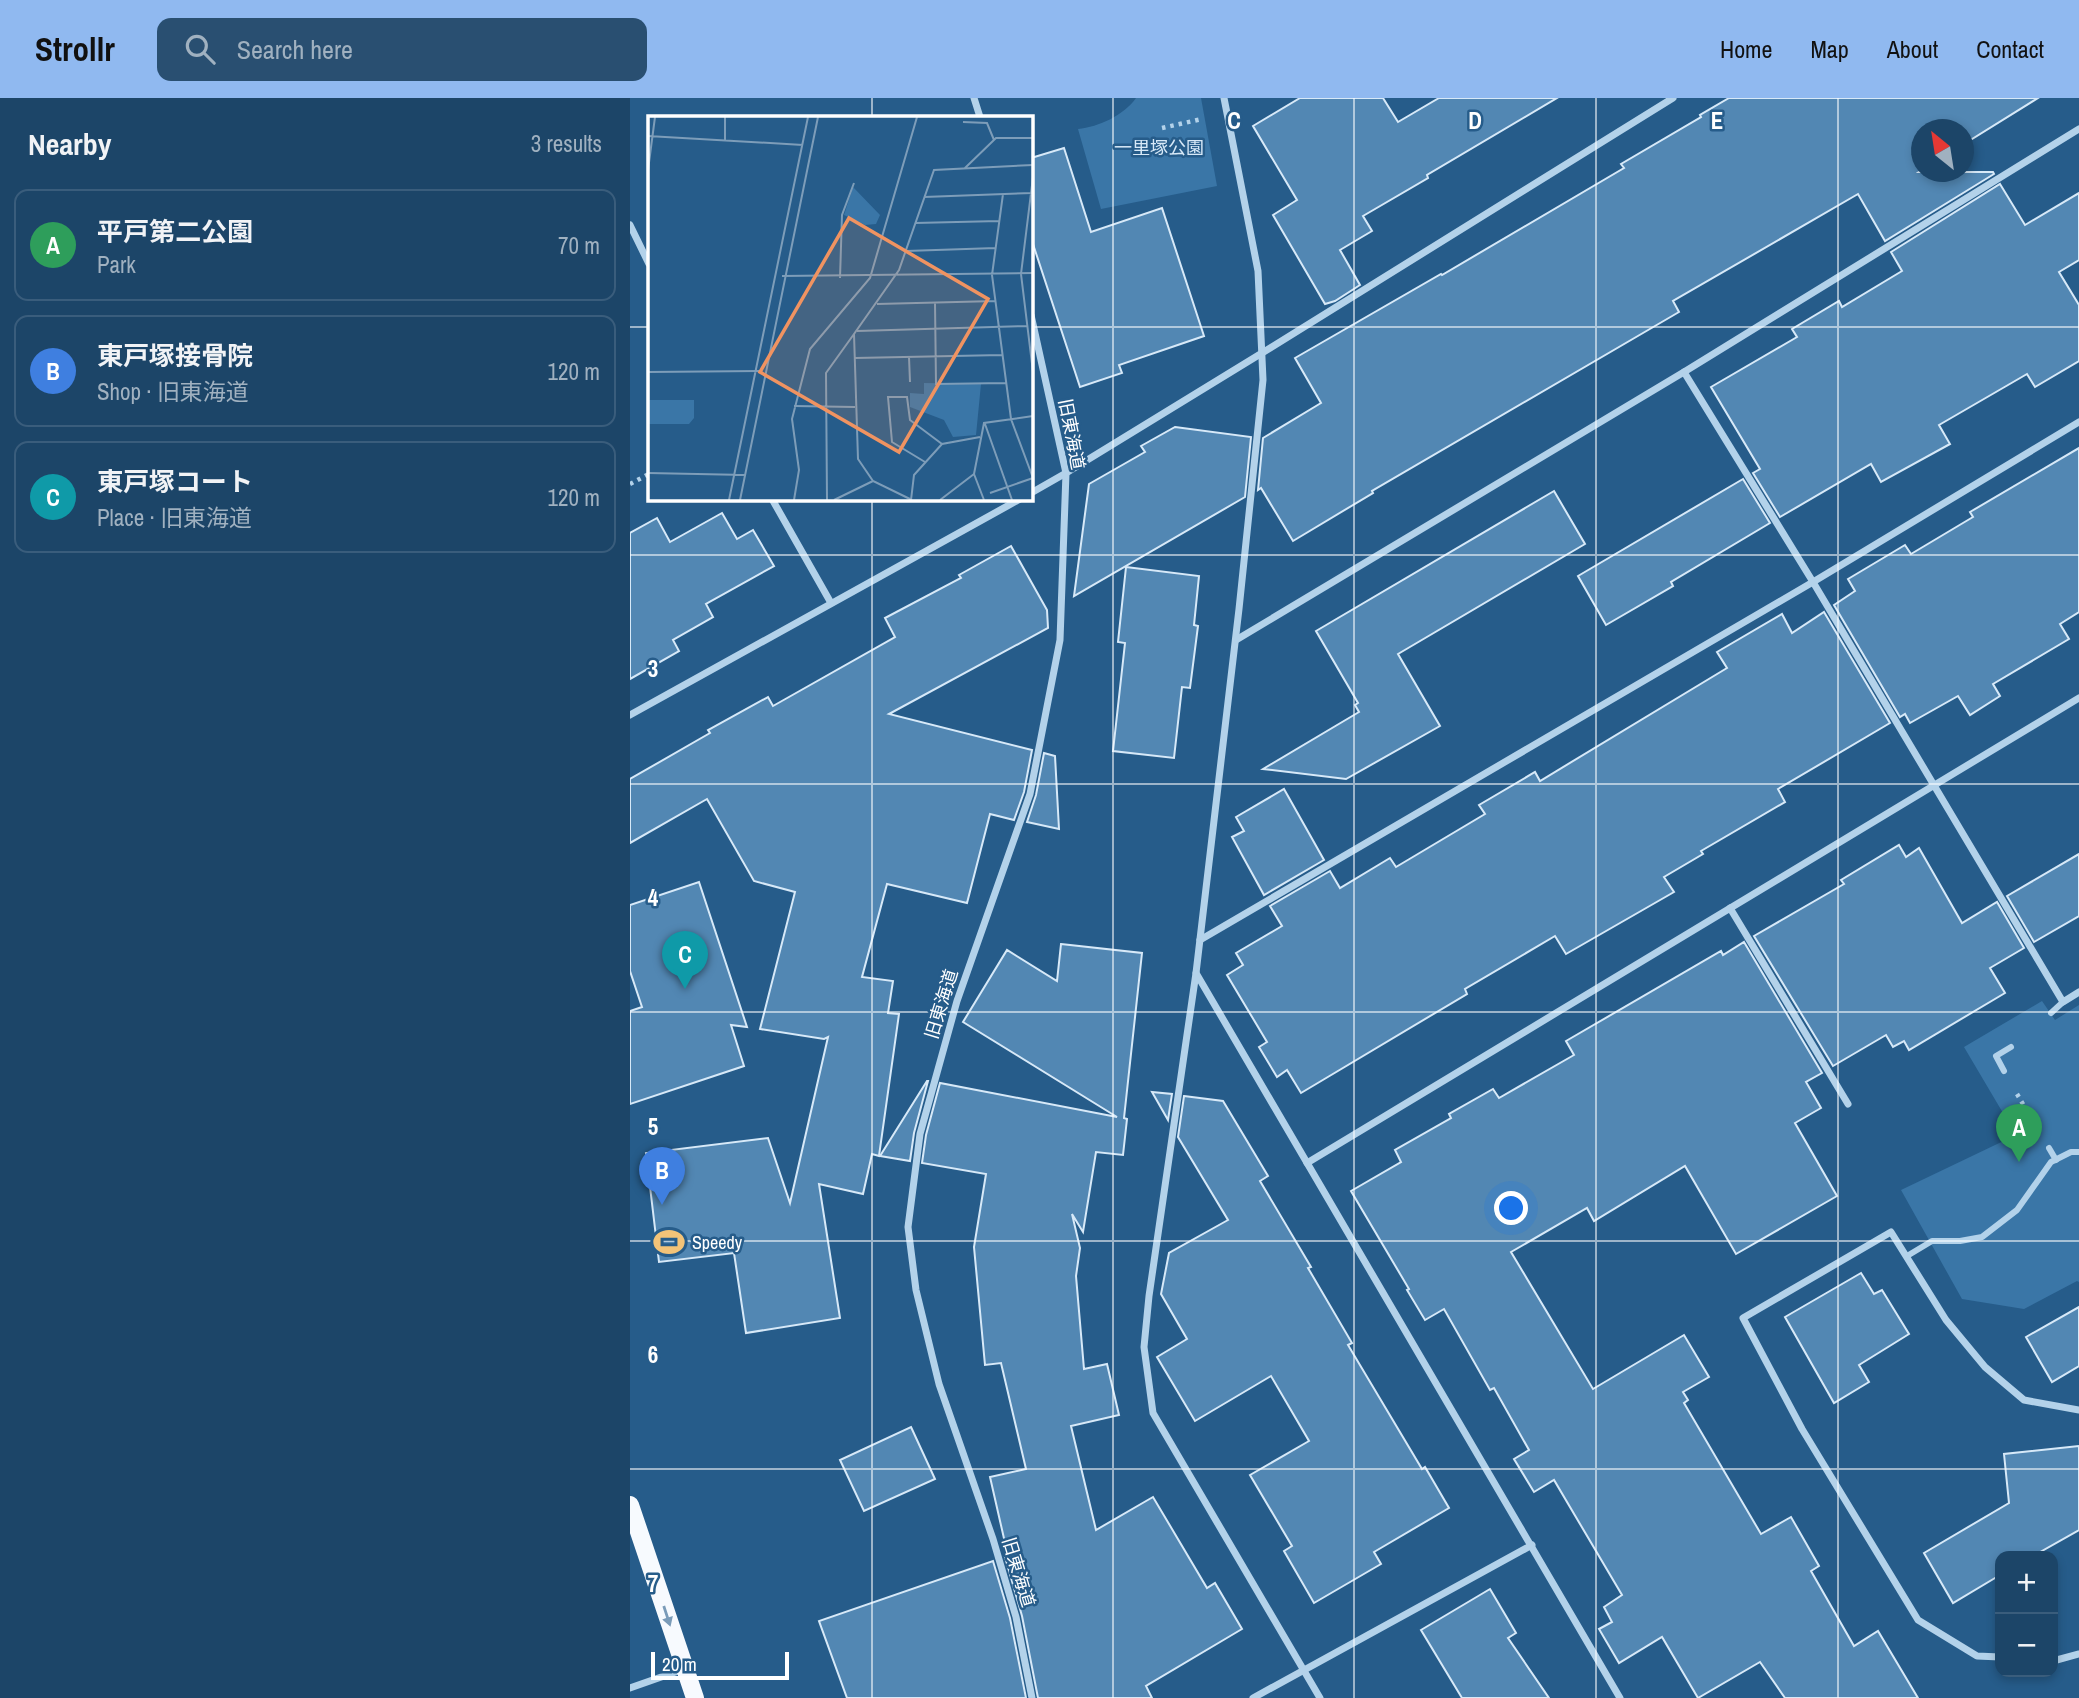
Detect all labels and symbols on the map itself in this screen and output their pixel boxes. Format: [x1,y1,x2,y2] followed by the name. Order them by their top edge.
[1227,105,1241,136] text: C
[1468,105,1482,136] text: D
[1711,105,1723,136] text: E
[648,116,1032,500] inset map
[1911,119,1974,182] north arrow
[1114,135,1204,160] park label: 一里塚公園
[1053,396,1091,472] street label: 旧東海道
[648,653,658,684] text: 3
[648,882,659,913] text: 4
[662,931,708,989] pin: C
[919,966,963,1042] street label: 旧東海道
[1996,1104,2042,1162] pin: A
[648,1111,658,1142] text: 5
[639,1147,685,1205] pin: B
[1494,1191,1528,1225] your location
[652,1225,686,1259] sports icon: Speedy
[692,1230,743,1255] place label: Speedy
[648,1339,658,1370] text: 6
[997,1534,1041,1610] street label: 旧東海道
[648,1568,658,1599] text: 7
[662,1605,673,1626] one-way arrow
[651,1649,789,1681] scale bar

